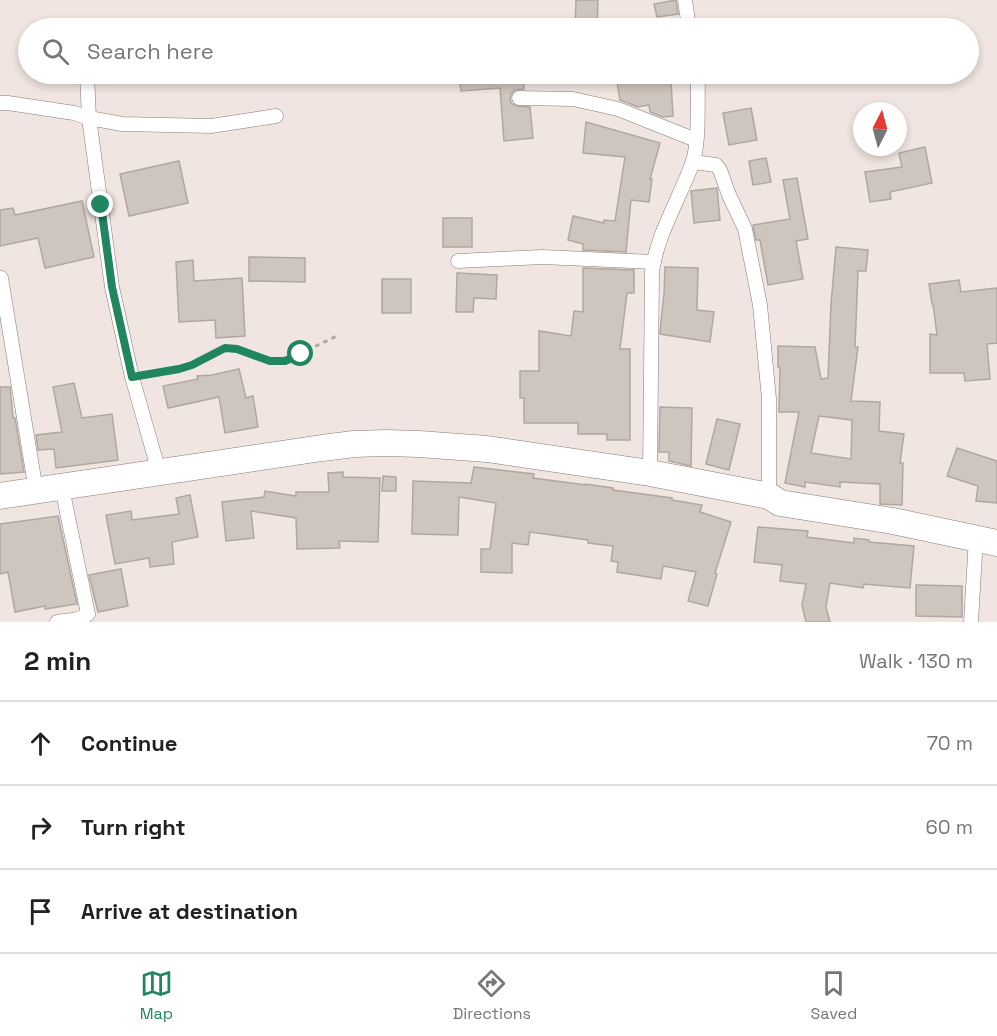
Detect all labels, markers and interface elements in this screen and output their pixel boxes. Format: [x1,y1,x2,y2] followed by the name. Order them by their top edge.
[18,18,979,84] search box
[39,35,72,68] icon: search
[87,37,214,65] text: Search here
[853,102,907,156] north arrow
[87,191,113,217] route end
[287,340,313,366] route start
[24,644,91,678] text: 2 min
[859,648,973,674] text: Walk · 130 m
[24,727,57,760] icon: ahead
[81,729,177,757] text: Continue
[927,730,973,756] text: 70 m
[24,811,57,844] icon: right
[81,813,186,841] text: Turn right
[926,814,973,840] text: 60 m
[24,895,57,928] icon: arrive
[81,897,298,925] text: Arrive at destination
[140,967,173,1024] tab: Map
[453,967,531,1024] tab: Directions
[811,967,857,1024] tab: Saved

